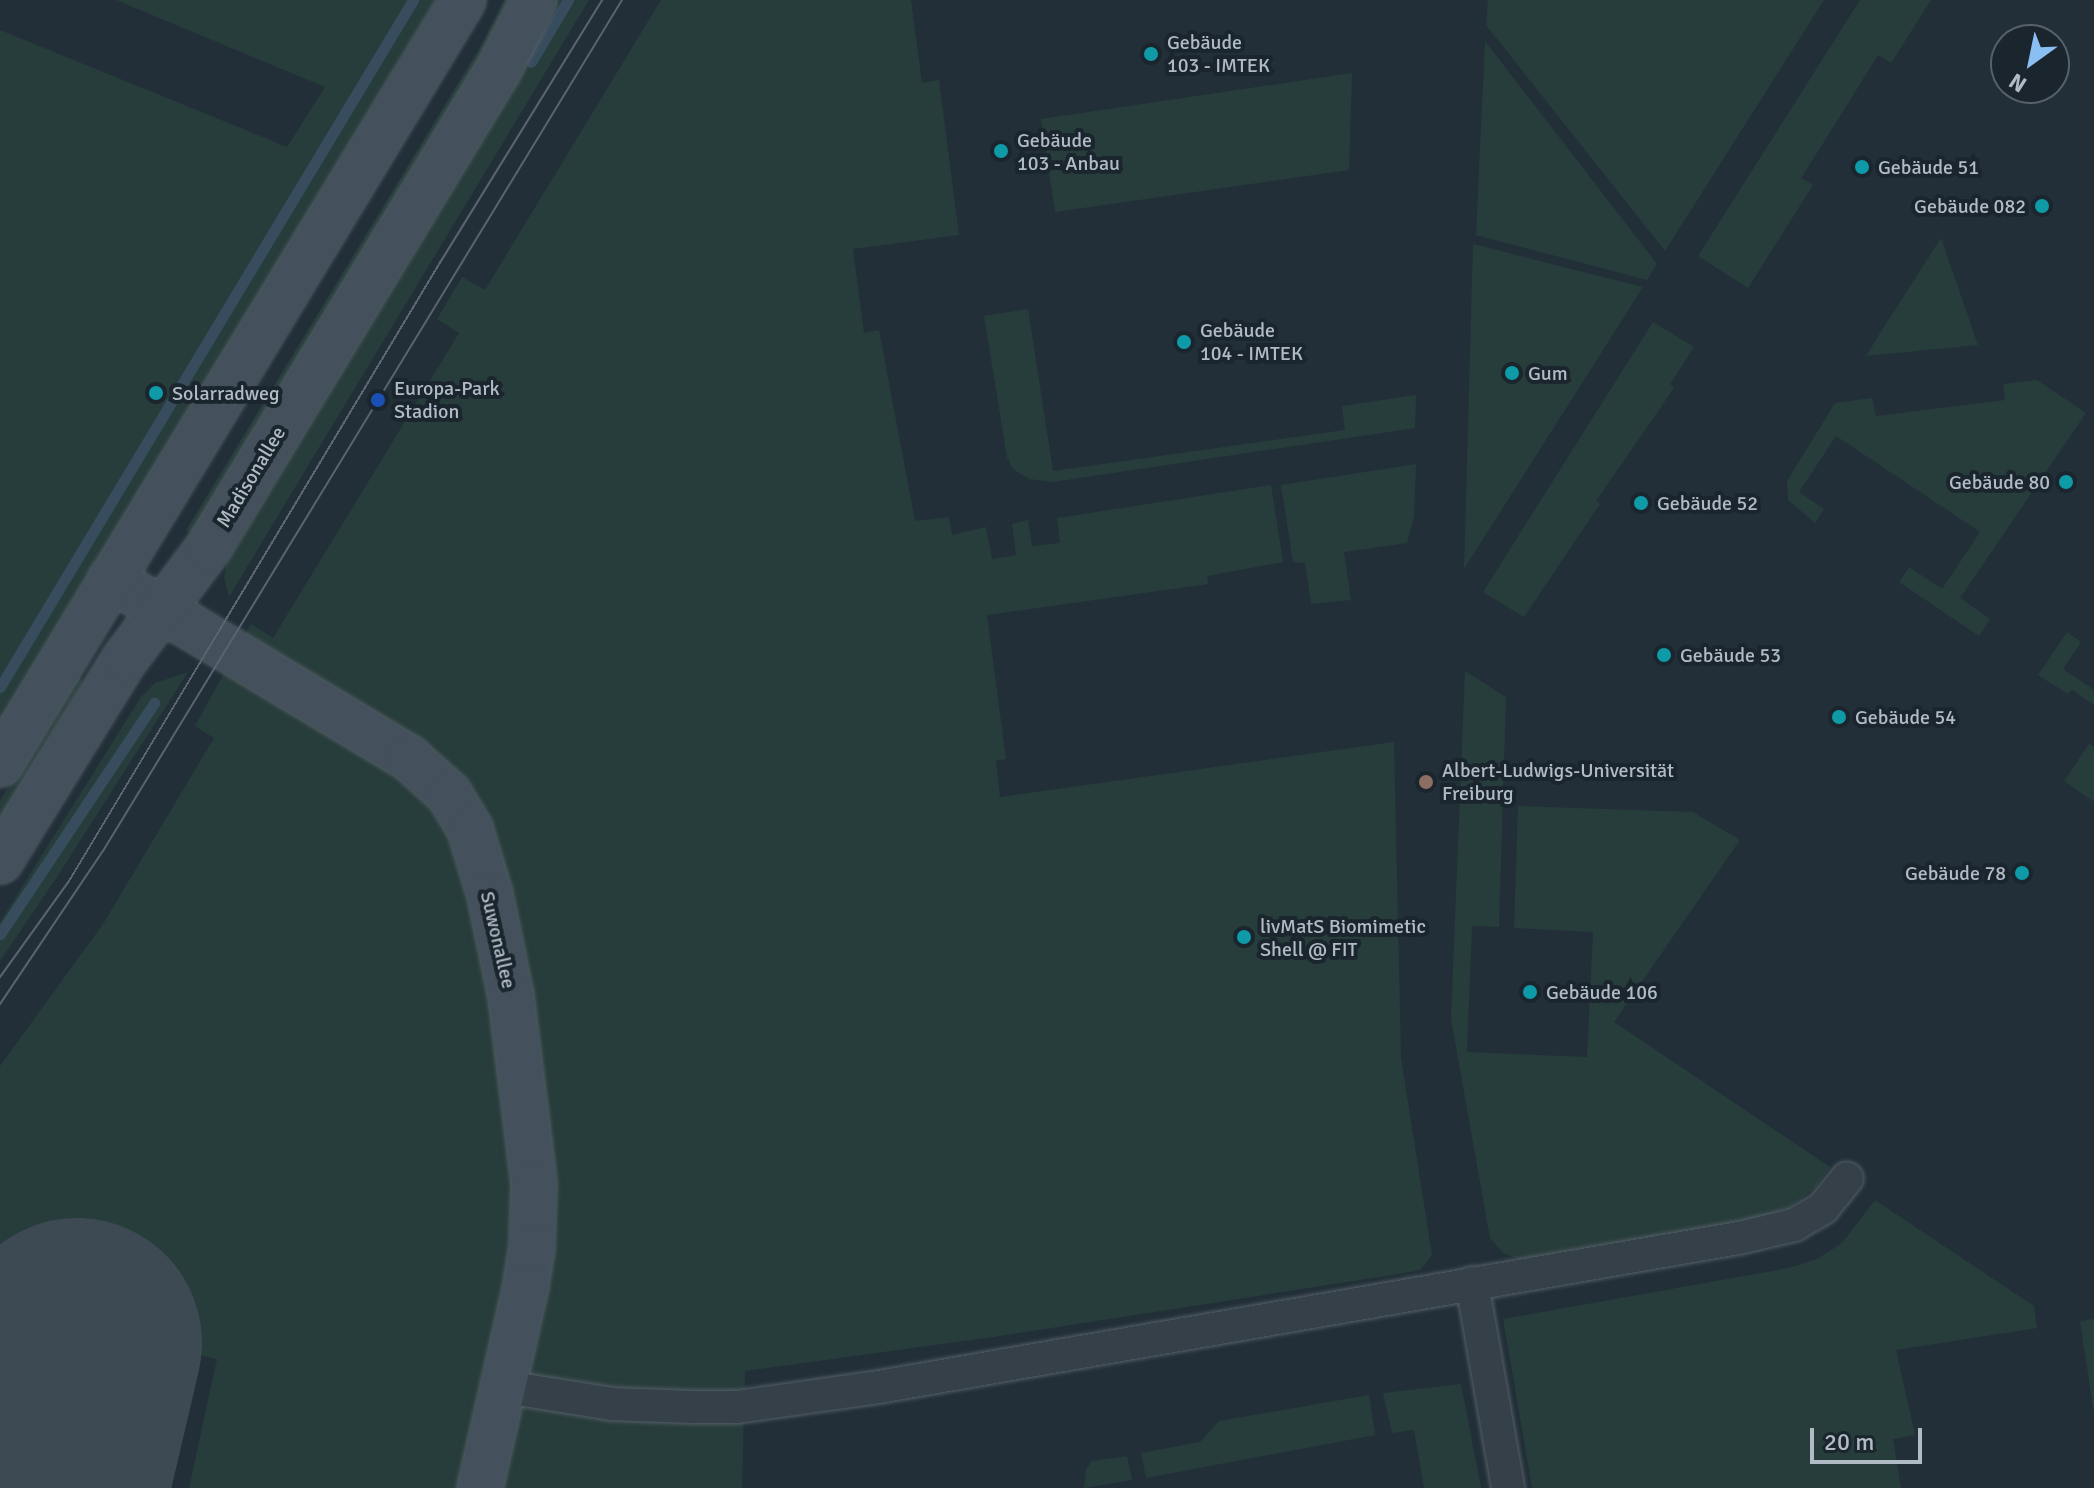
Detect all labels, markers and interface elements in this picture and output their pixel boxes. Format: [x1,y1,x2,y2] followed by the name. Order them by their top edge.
[1990,24,2070,104] north arrow
[1167,30,1270,77] place label: Gebäude 103 - IMTEK
[1142,45,1160,63] marker: Gebäude 103 - IMTEK
[2004,67,2032,98] text: N
[1017,128,1120,175] place label: Gebäude 103 - Anbau
[992,142,1010,160] marker: Gebäude 103 - Anbau
[1878,155,1979,179] place label: Gebäude 51
[1853,158,1871,176] marker: Gebäude 51
[1914,194,2026,218] place label: Gebäude 082
[2033,197,2051,215] marker: Gebäude 082
[1200,318,1303,365] place label: Gebäude 104 - IMTEK
[1175,333,1193,351] marker: Gebäude 104 - IMTEK
[1528,361,1568,385] place label: Gum
[1503,364,1521,382] marker: Gum
[394,376,500,423] place label: Europa-Park Stadion
[172,381,280,405] place label: Solarradweg
[147,384,165,402] marker: Solarradweg
[369,391,387,409] marker: Europa-Park Stadion
[211,422,291,532] street label: Madisonallee
[1949,470,2050,494] place label: Gebäude 80
[2057,473,2075,491] marker: Gebäude 80
[1657,491,1758,515] place label: Gebäude 52
[1632,494,1650,512] marker: Gebäude 52
[1680,643,1781,667] place label: Gebäude 53
[1655,646,1673,664] marker: Gebäude 53
[1855,705,1956,729] place label: Gebäude 54
[1830,708,1848,726] marker: Gebäude 54
[1442,758,1674,805] place label: Albert-Ludwigs-Universität Freiburg
[1417,773,1435,791] marker: Albert-Ludwigs-Universität Freiburg
[1905,861,2006,885] place label: Gebäude 78
[2013,864,2031,882] marker: Gebäude 78
[475,889,521,991] street label: Suwonallee
[1260,914,1426,961] place label: livMatS Biomimetic Shell @ FIT
[1235,928,1253,946] marker: livMatS Biomimetic Shell @ FIT
[1546,980,1658,1004] place label: Gebäude 106
[1521,983,1539,1001] marker: Gebäude 106
[1814,1412,1926,1462] scale bar
[1824,1427,1874,1457] text: 20 m

